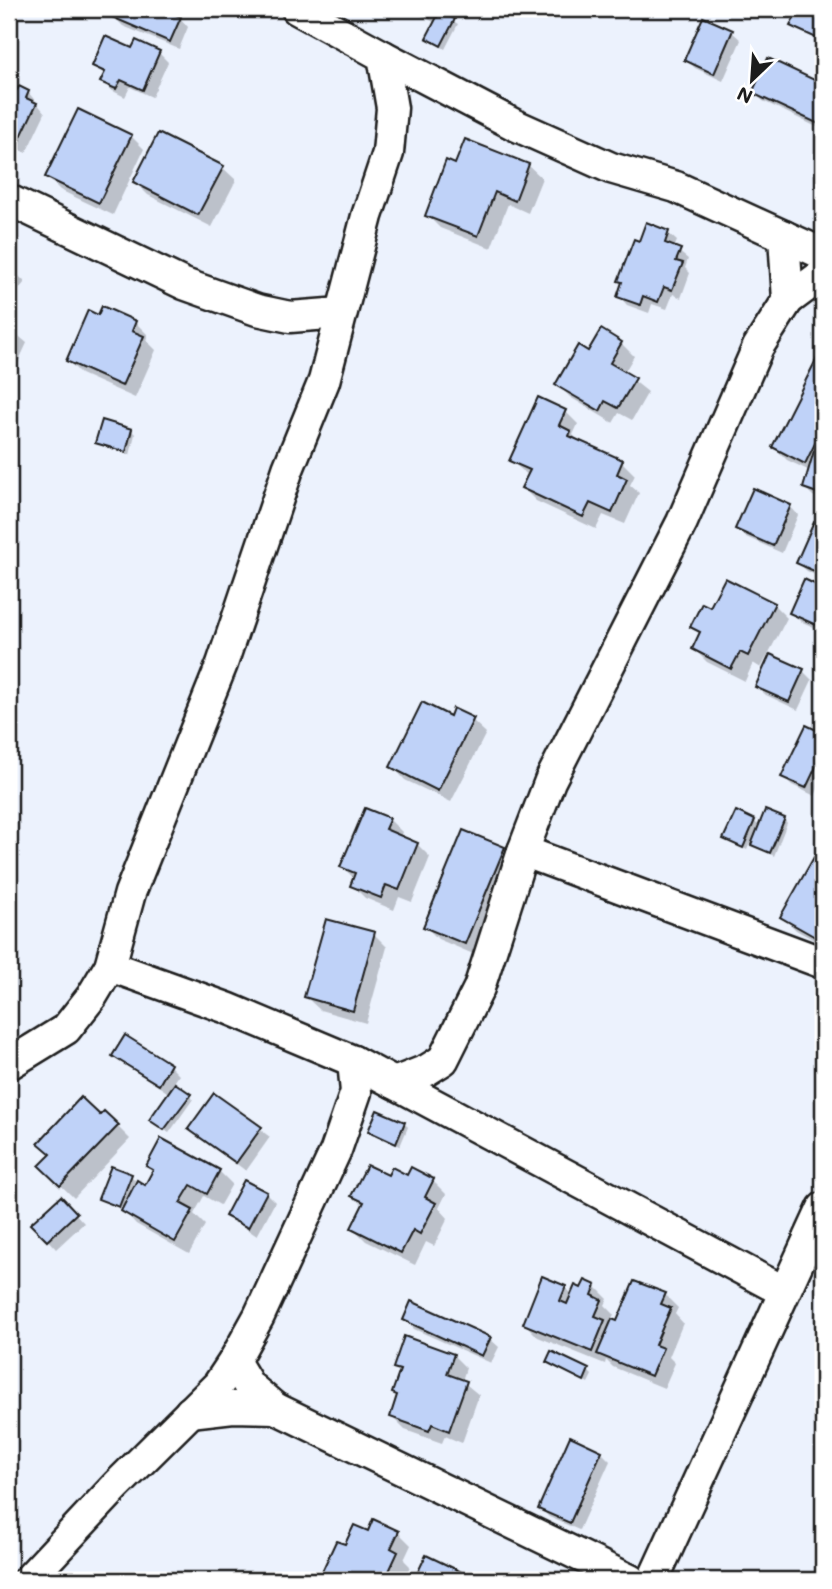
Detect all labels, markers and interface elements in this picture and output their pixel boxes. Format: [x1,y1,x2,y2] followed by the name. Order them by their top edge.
[716,46,786,116] north arrow
[733,81,756,110] text: N

